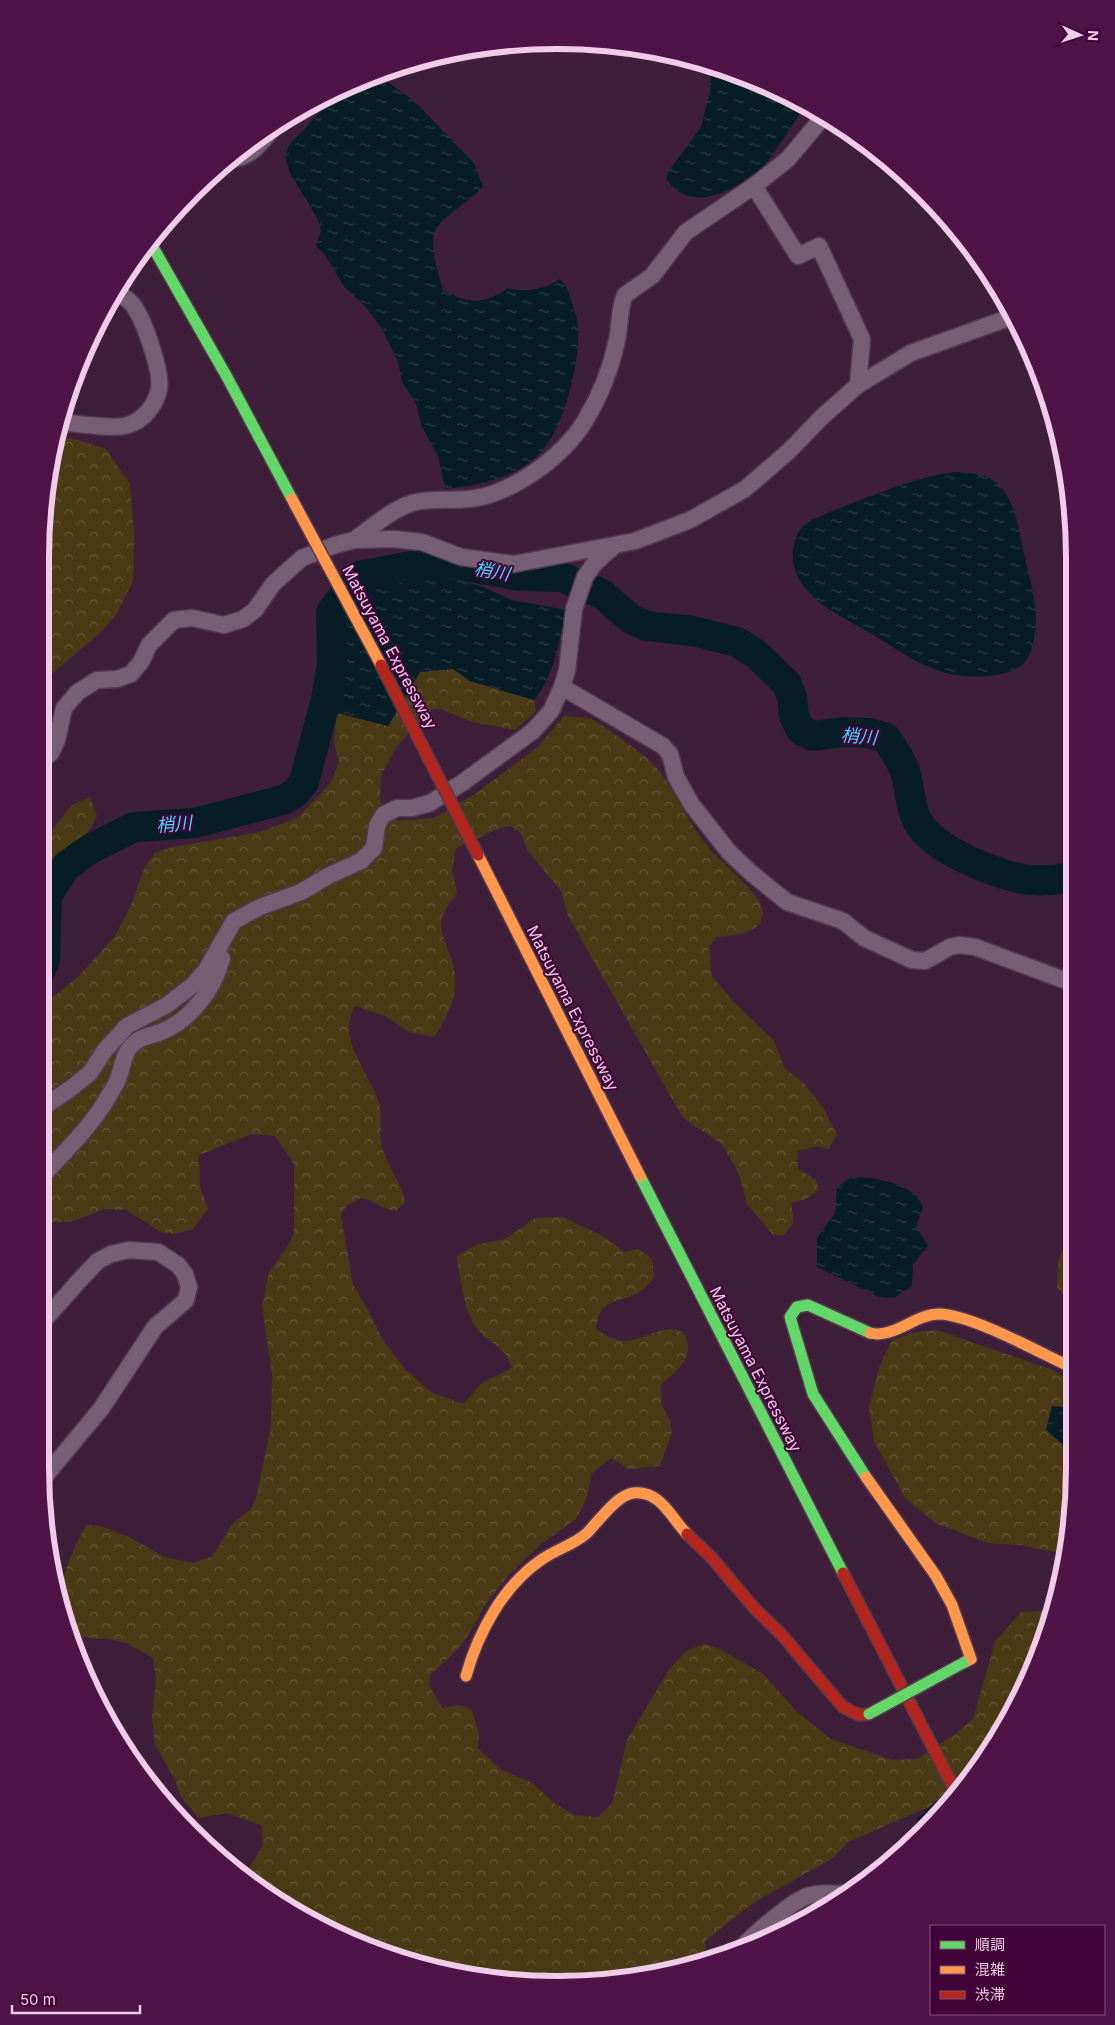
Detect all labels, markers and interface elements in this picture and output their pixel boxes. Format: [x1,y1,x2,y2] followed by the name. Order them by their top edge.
[1055,10,1105,60] north arrow
[1085,30,1102,41] text: N
[472,558,514,585] water label: 梢川
[338,562,442,732] street label: Matsuyama Expressway
[840,724,880,748] water label: 梢川
[155,812,195,836] water label: 梢川
[523,922,623,1094] street label: Matsuyama Expressway
[706,1283,806,1455] street label: Matsuyama Expressway
[930,1925,1105,2015] legend
[975,1935,1005,1954] text: 順調
[975,1960,1005,1979] text: 混雑
[12,1982,140,2014] scale bar
[975,1985,1005,2004] text: 渋滞
[20,1990,56,2009] text: 50 m

